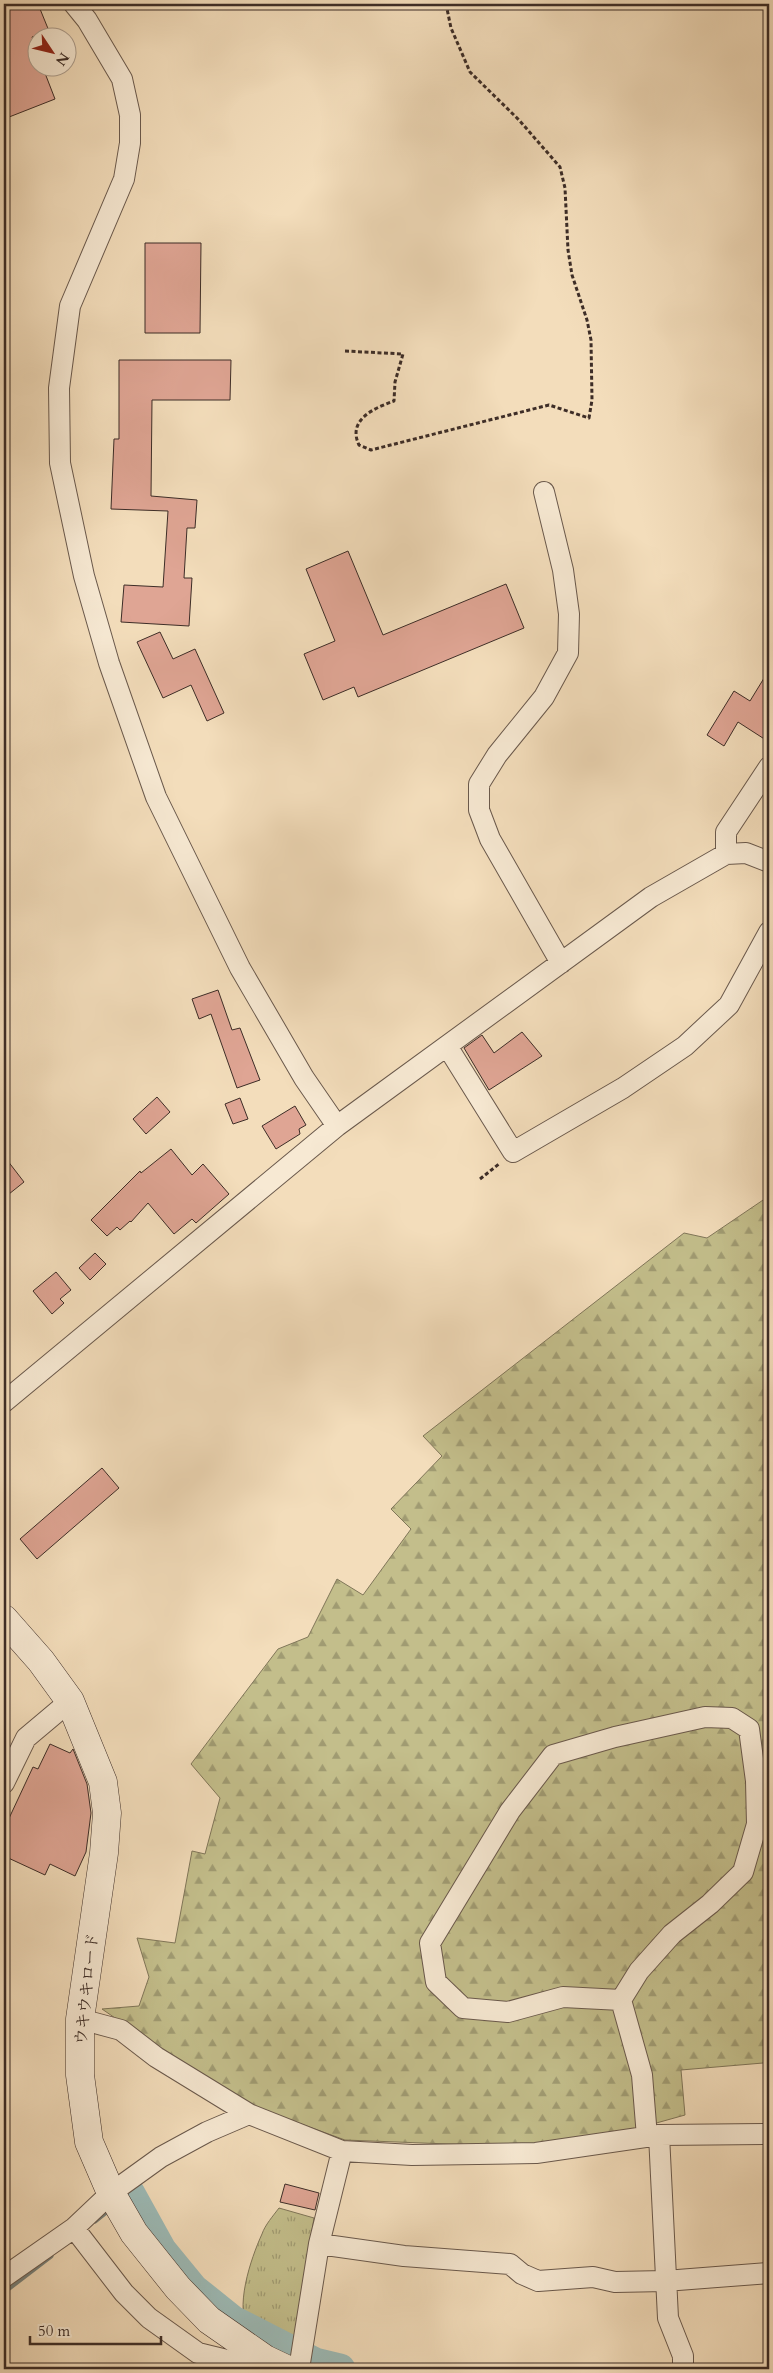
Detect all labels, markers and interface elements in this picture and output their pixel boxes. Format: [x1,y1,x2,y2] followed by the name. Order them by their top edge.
[28,28,78,78] north arrow
[51,49,74,70] text: N
[70,1932,104,2046] street label: ウキウキロード
[30,2313,161,2345] scale bar
[38,2321,70,2341] text: 50 m

